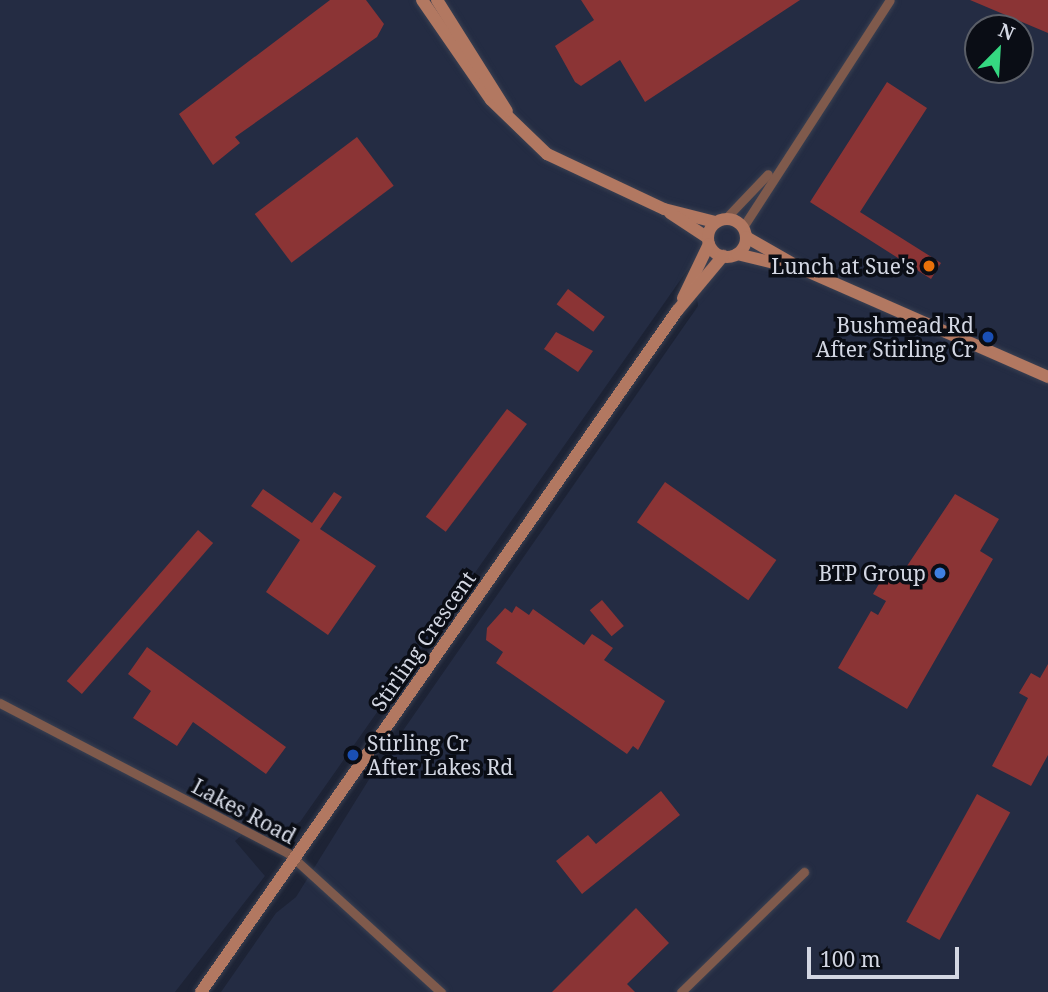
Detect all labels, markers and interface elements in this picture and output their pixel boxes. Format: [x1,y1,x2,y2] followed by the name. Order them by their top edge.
[964,14,1034,84] north arrow
[995,17,1019,47] text: N
[771,253,915,279] place label: Lunch at Sue's
[921,258,937,274] marker: Lunch at Sue's
[816,312,974,362] place label: Bushmead Rd After Stirling Cr
[980,329,996,345] marker: Bushmead Rd After Stirling Cr
[818,560,926,586] place label: BTP Group
[932,565,948,581] marker: BTP Group
[365,566,481,716] street label: Stirling Crescent
[367,730,513,780] place label: Stirling Cr After Lakes Rd
[345,747,361,763] marker: Stirling Cr After Lakes Rd
[188,773,300,849] street label: Lakes Road
[810,932,962,976] scale bar
[820,945,881,973] text: 100 m

